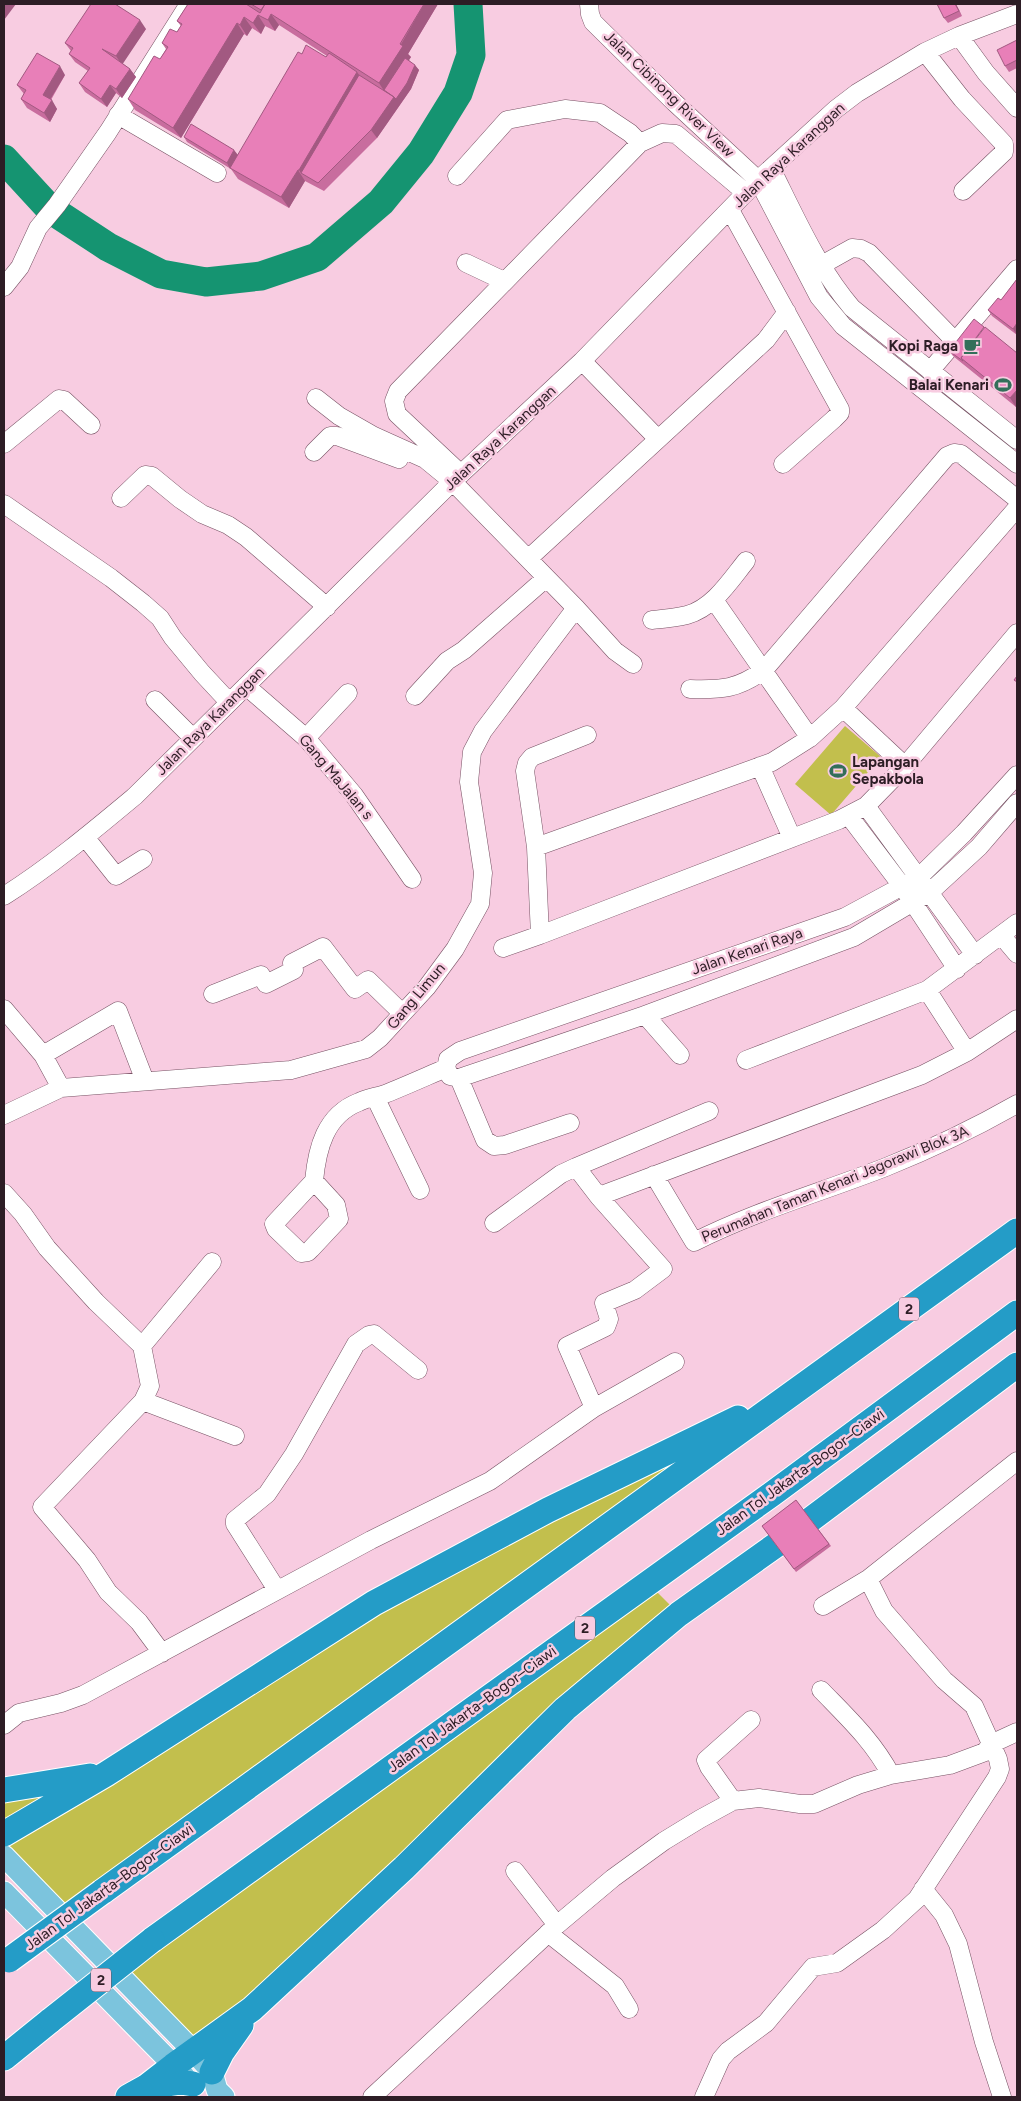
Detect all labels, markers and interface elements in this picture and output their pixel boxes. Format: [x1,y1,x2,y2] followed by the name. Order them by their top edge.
[600,27,738,161] street label: Jalan Cibinong River View
[730,99,848,211] street label: Jalan Raya Karanggan
[962,336,982,356] cafe icon: Kopi Raga
[889,337,958,355] place label: Kopi Raga
[993,375,1013,395] sports icon: Balai Kenari
[909,376,989,394] place label: Balai Kenari
[441,382,559,494] street label: Jalan Raya Karanggan
[152,663,268,779] street label: Jalan Raya Karanggan
[295,731,377,823] street label: Gang MaJalan s
[852,753,924,788] place label: Lapangan Sepakbola
[828,761,848,781] sports icon: Lapangan Sepakbola
[689,924,805,978] street label: Jalan Kenari Raya
[383,959,449,1033] street label: Gang Limun
[699,1122,971,1246] street label: Perumahan Taman Kenari Jagorawi Blok 3A
[899,1298,919,1320] road number: 2
[712,1405,888,1539] street label: Jalan Tol Jakarta–Bogor–Ciawi
[575,1616,595,1640] road number: 2
[384,1642,560,1776] street label: Jalan Tol Jakarta–Bogor–Ciawi
[21,1820,197,1954] street label: Jalan Tol Jakarta–Bogor–Ciawi
[91,1968,111,1992] road number: 2

